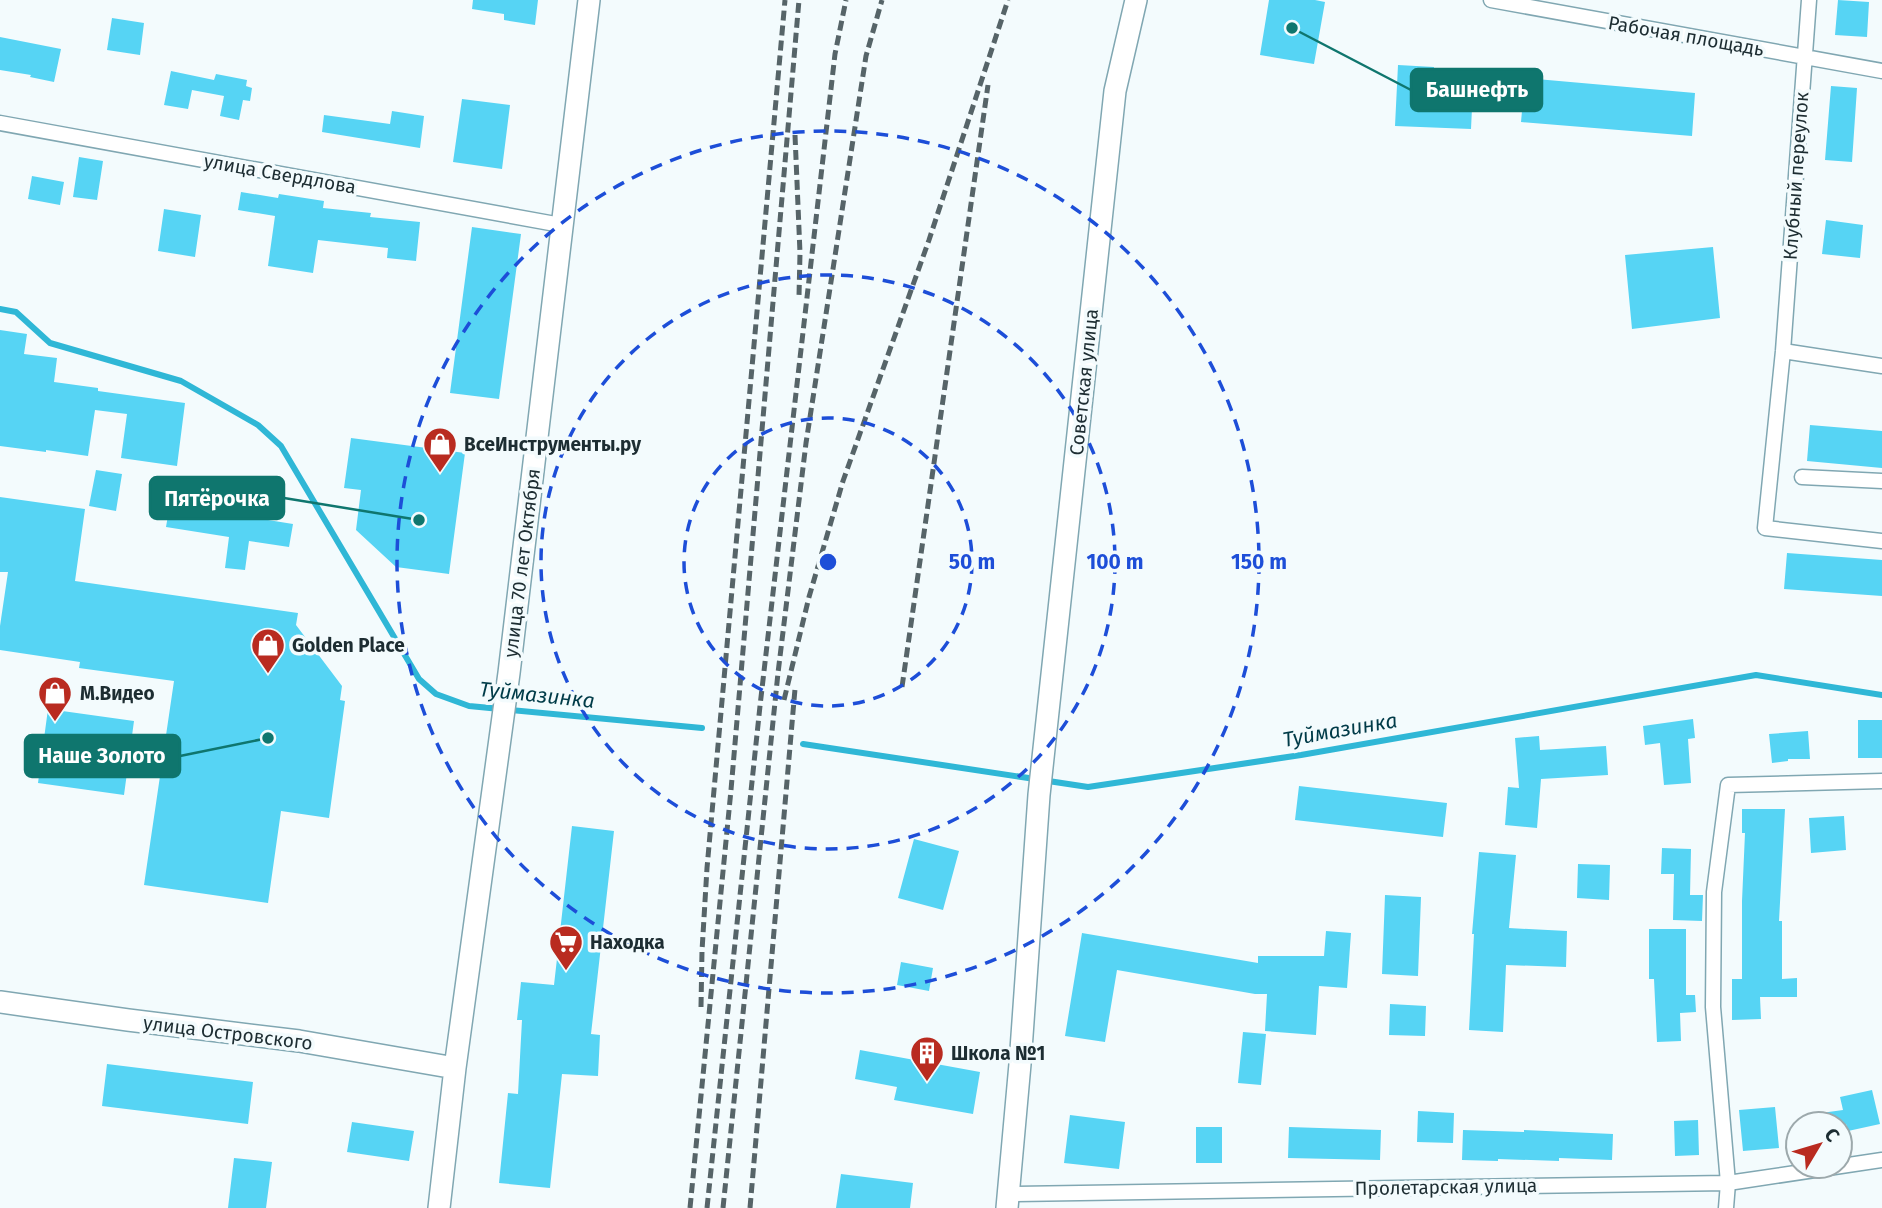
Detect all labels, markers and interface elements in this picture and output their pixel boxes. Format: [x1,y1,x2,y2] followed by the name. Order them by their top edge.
[1606,11,1766,61] street label: Рабочая площадь
[1411,69,1542,111] callout: Башнефть
[1426,77,1528,103] text: Башнефть
[1779,91,1813,261] street label: Клубный переулок
[202,149,358,199] street label: улица Свердлова
[1065,307,1103,457] street label: Советская улица
[421,425,459,474] shop icon: ВсеИнструменты.ру
[464,433,641,456] place label: ВсеИнструменты.ру
[499,467,545,659] street label: улица 70 лет Октября
[150,477,284,519] callout: Пятёрочка
[164,486,270,512] text: Пятёрочка
[949,549,995,575] text: 50 m
[1086,549,1144,575] text: 100 m
[1231,549,1287,575] text: 150 m
[816,550,840,574] centre of rings
[249,626,287,675] shop icon: Golden Place
[292,634,405,657] place label: Golden Place
[36,674,74,723] shop icon: М.Видео
[478,676,596,714] water label: Туймазинка
[80,682,155,705] place label: М.Видео
[1281,707,1399,753] water label: Туймазинка
[25,735,180,777] callout: Наше Золото
[38,743,166,769] text: Наше Золото
[547,923,585,972] supermarket icon: Находка
[590,931,665,954] place label: Находка
[142,1011,314,1055] street label: улица Островского
[908,1034,946,1083] building icon: Школа №1
[951,1042,1045,1065] place label: Школа №1
[1784,1110,1854,1180] north arrow
[1820,1123,1844,1146] text: С
[1354,1174,1538,1200] street label: Пролетарская улица

